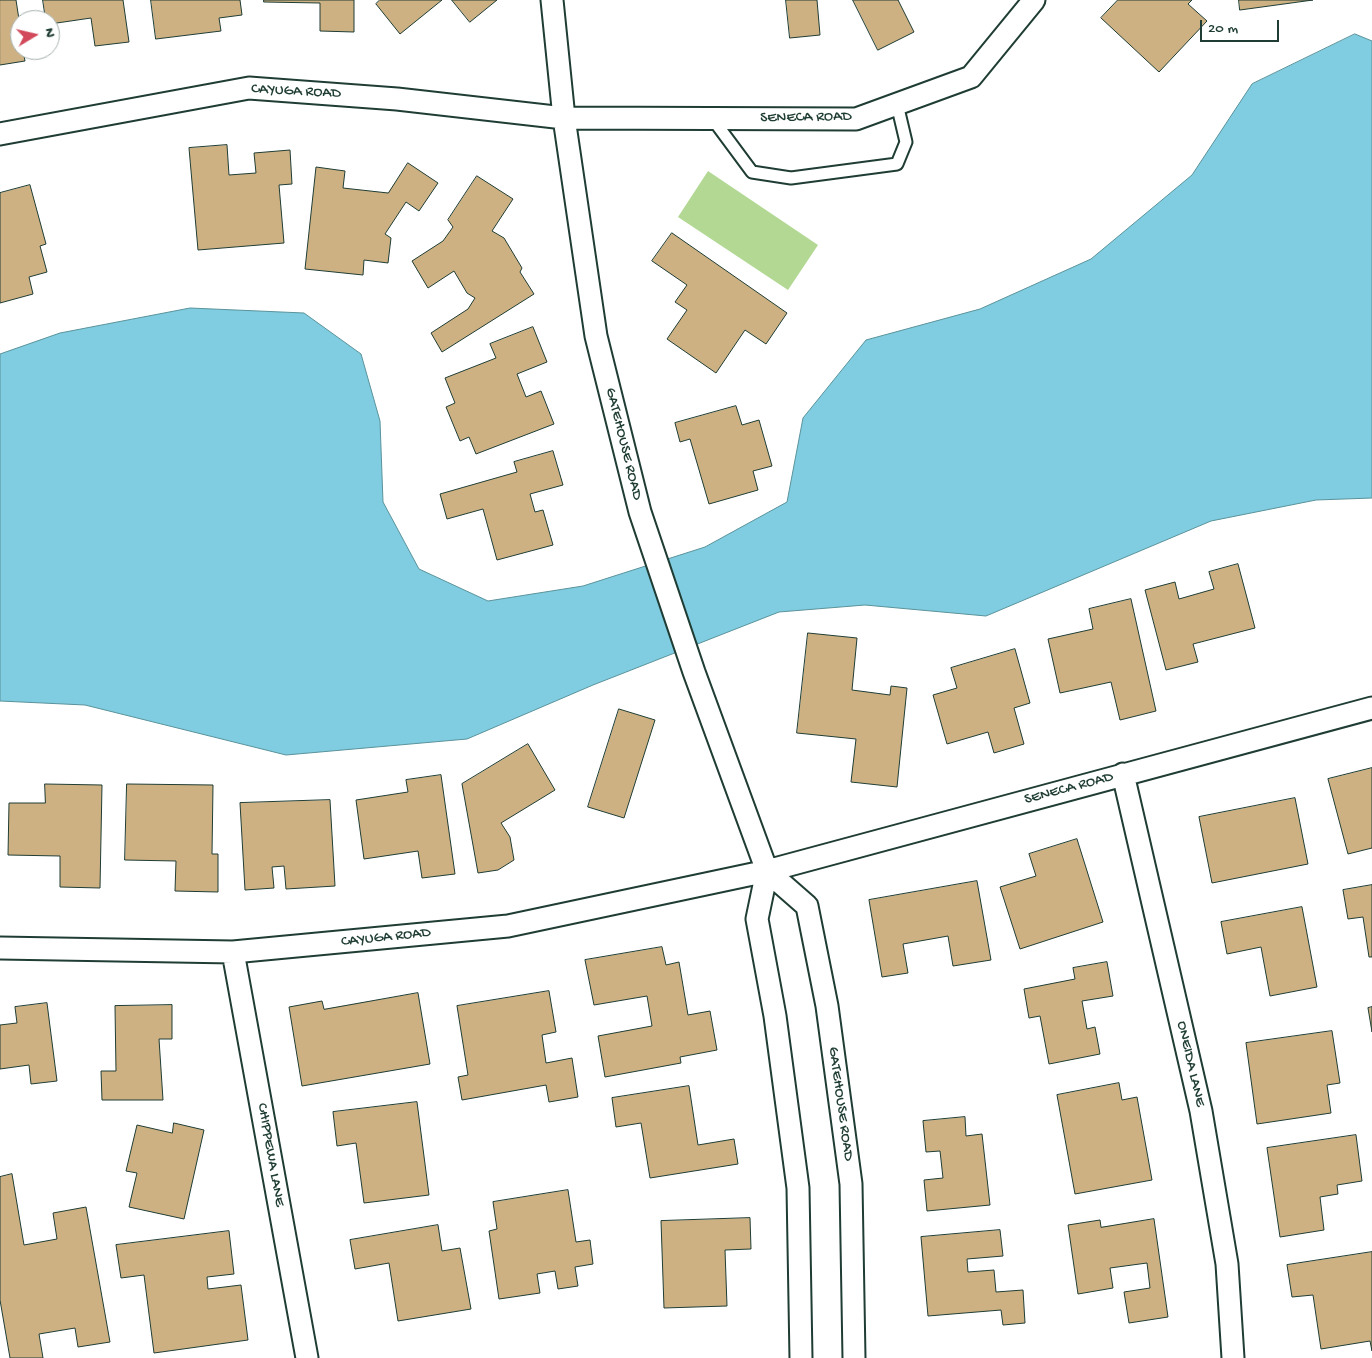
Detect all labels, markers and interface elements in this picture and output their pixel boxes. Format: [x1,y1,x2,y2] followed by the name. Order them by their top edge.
[10,10,60,60] north arrow
[1202,10,1281,42] scale bar
[1208,20,1238,38] text: 20 m
[40,27,58,39] text: N
[251,81,341,103] street label: CAYUGA ROAD
[760,108,852,128] street label: SENECA ROAD
[600,386,646,502] street label: GATEHOUSE ROAD
[1022,768,1116,810] street label: SENECA ROAD
[340,924,432,952] street label: CAYUGA ROAD
[1171,1019,1209,1109] street label: ONEIDA LANE
[823,1046,857,1162] street label: GATEHOUSE ROAD
[252,1102,288,1208] street label: CHIPPEWA LANE

